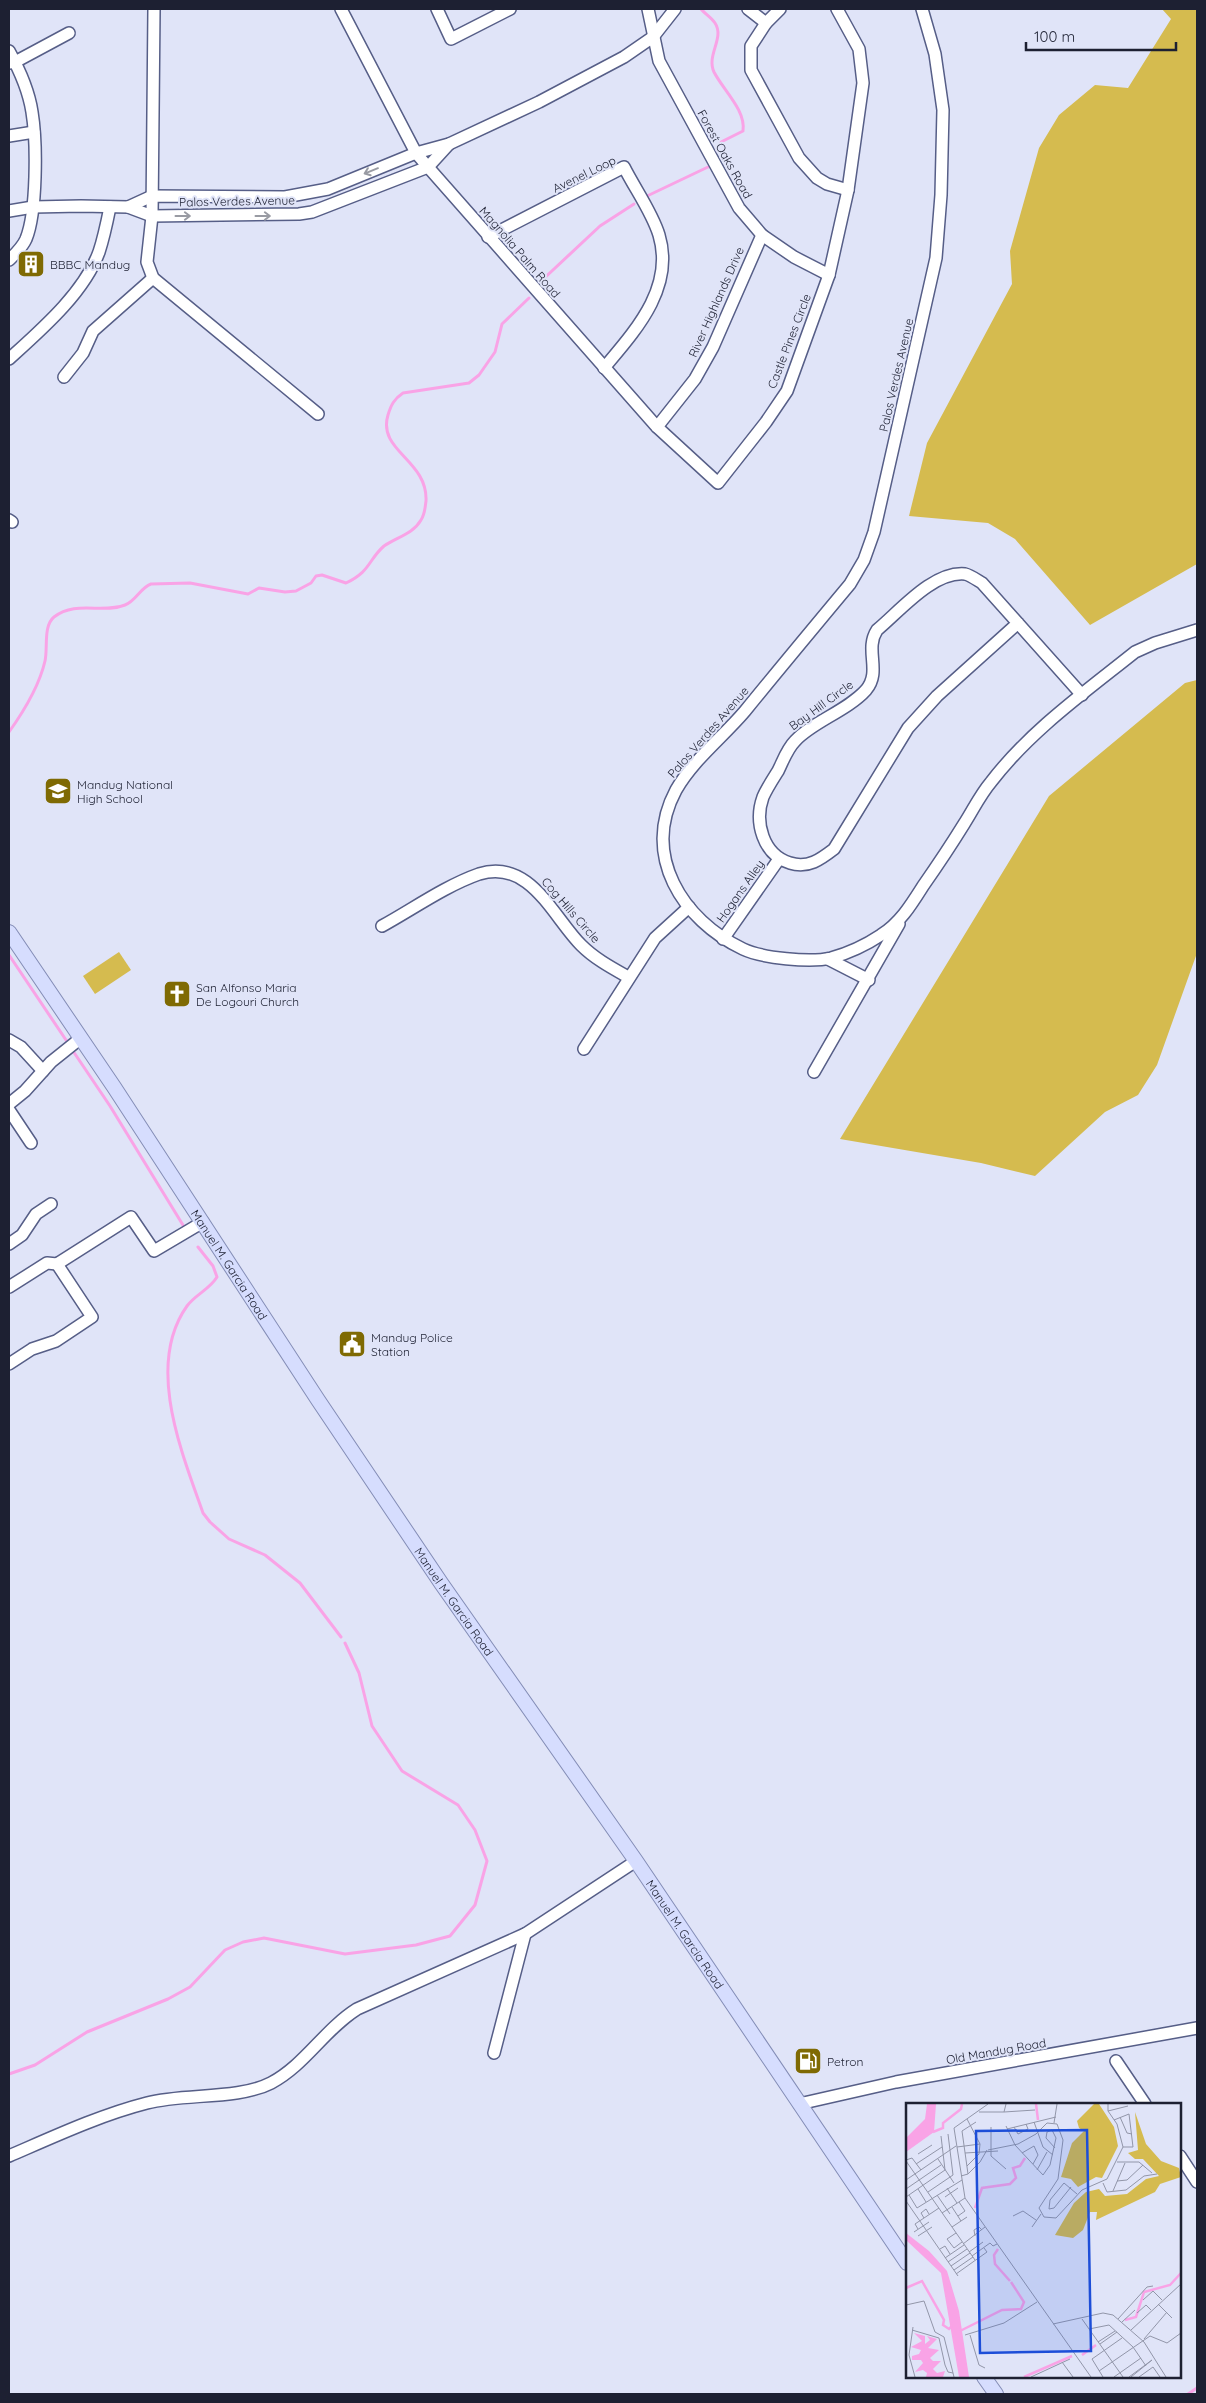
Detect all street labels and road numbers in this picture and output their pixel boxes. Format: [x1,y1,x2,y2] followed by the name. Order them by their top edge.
[694,107,756,201] street label: Forest Oaks Road
[550,152,618,196] street label: Avenel Loop
[179,192,295,210] street label: Palos Verdes Avenue
[476,203,564,301] street label: Magnolia Palm Road
[685,244,747,359] street label: River Highlands Drive
[764,291,814,390] street label: Castle Pines Circle
[876,317,916,433] street label: Palos Verdes Avenue
[786,677,856,733] street label: Bay Hill Circle
[664,683,752,781] street label: Palos Verdes Avenue
[713,857,767,925] street label: Hogans Alley
[538,874,604,946] street label: Cog Hills Circle
[188,1206,271,1322] street label: Manuel M. Garcia Road
[412,1544,497,1658] street label: Manuel M. Garcia Road
[643,1877,727,1992] street label: Manuel M. Garcia Road
[945,2035,1047,2067] street label: Old Mandug Road

